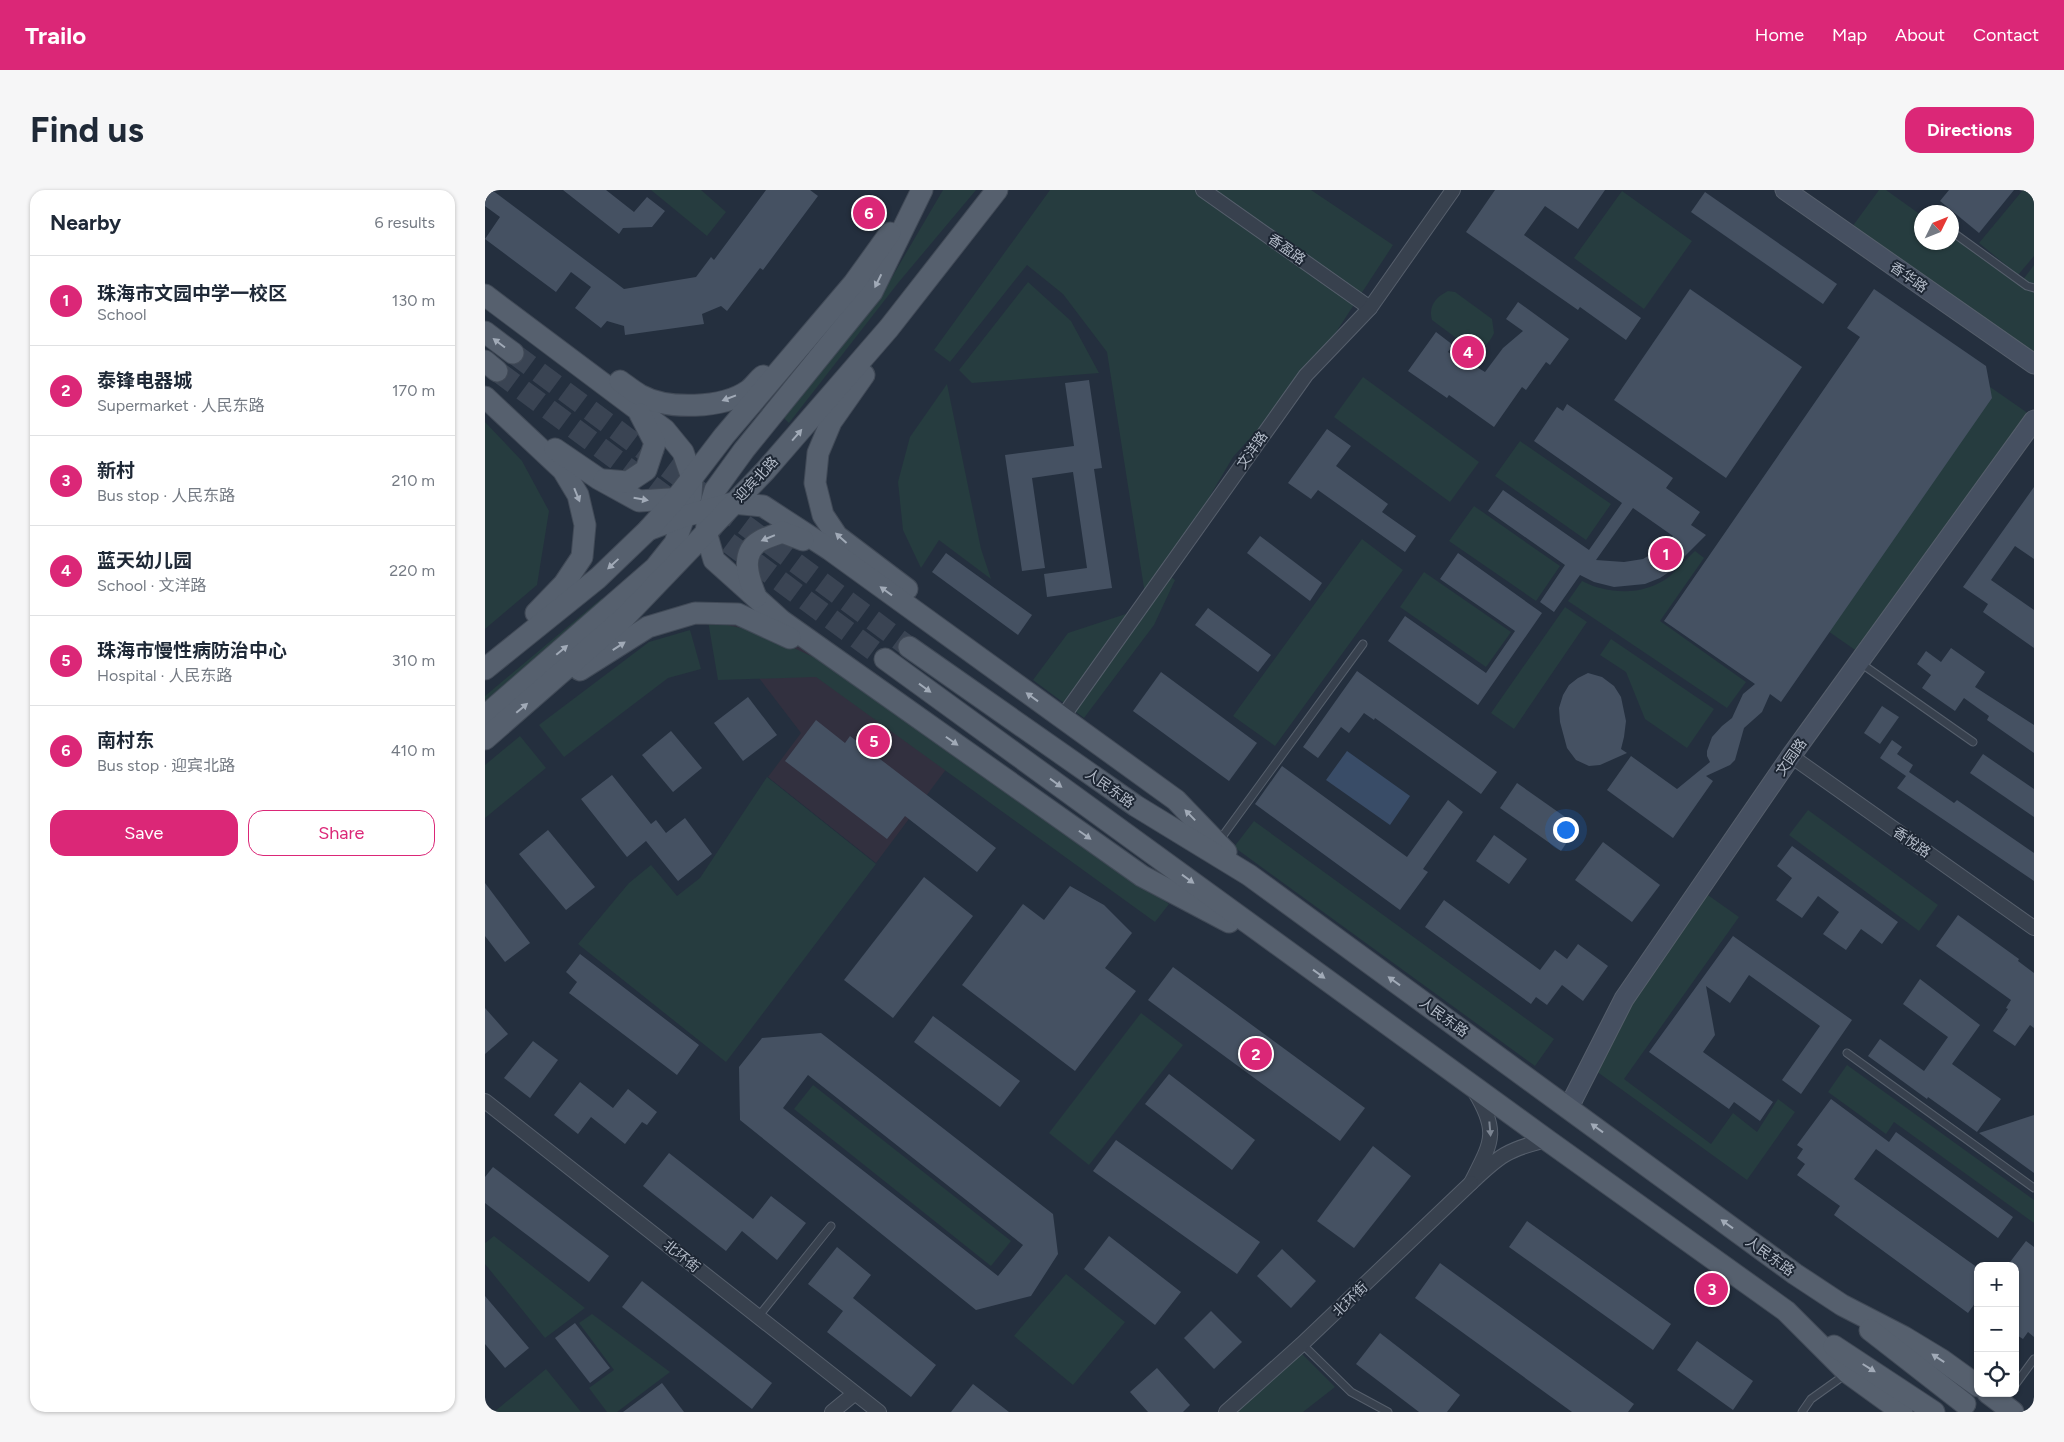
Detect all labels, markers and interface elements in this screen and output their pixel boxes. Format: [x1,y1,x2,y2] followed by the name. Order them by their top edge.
[25,21,86,50] text: Trailo
[1755,24,1804,46] text: Home
[1832,24,1867,46] text: Map
[1895,24,1945,46] text: About
[1973,24,2039,46] text: Contact
[1905,107,2034,153] button: Directions
[30,109,144,151] text: Find us
[853,194,885,232] pin: 6
[1914,205,1959,250] north arrow
[50,210,121,235] text: Nearby
[374,213,435,232] text: 6 results
[1265,230,1309,268] street label: 香盈路
[1887,258,1931,296] street label: 香华路
[873,274,881,288] one-way arrow
[97,282,287,305] text: 珠海市文园中学一校区
[63,291,69,310] text: 1
[392,291,435,310] text: 130 m
[97,305,147,324] text: School
[1452,333,1484,371] pin: 4
[493,337,506,348] one-way arrow
[97,369,192,392] text: 泰锋电器城
[61,381,71,400] text: 2
[392,381,435,400] text: 170 m
[722,395,737,402] one-way arrow
[97,396,265,415] text: Supermarket · 人民东路
[791,428,802,441] one-way arrow
[1233,428,1271,472] street label: 文洋路
[731,453,782,506] street label: 迎宾北路
[97,459,135,482] text: 新村
[62,471,70,490] text: 3
[392,471,435,490] text: 210 m
[97,486,235,505] text: Bus stop · 人民东路
[573,488,581,503] one-way arrow
[633,496,649,504] one-way arrow
[836,532,848,544] one-way arrow
[760,534,775,542] one-way arrow
[1650,535,1682,573] pin: 1
[97,549,192,572] text: 蓝天幼儿园
[607,558,619,570] one-way arrow
[61,561,71,580] text: 4
[389,561,435,580] text: 220 m
[97,576,206,595] text: School · 文洋路
[880,586,893,596] one-way arrow
[97,639,287,662] text: 珠海市慢性病防治中心
[612,641,626,650] one-way arrow
[555,645,568,656] one-way arrow
[61,651,71,670] text: 5
[392,651,435,670] text: 310 m
[97,666,233,685] text: Hospital · 人民东路
[918,683,932,693] one-way arrow
[1025,692,1039,702] one-way arrow
[515,702,528,713] one-way arrow
[858,722,890,760] pin: 5
[97,729,154,752] text: 南村东
[1772,735,1810,779] street label: 文园路
[945,736,959,746] one-way arrow
[61,741,71,760] text: 6
[391,741,435,760] text: 410 m
[97,756,235,775] text: Bus stop · 迎宾北路
[1082,765,1138,811] street label: 人民东路
[1049,778,1063,788] one-way arrow
[1184,809,1196,821] one-way arrow
[50,810,238,856] button: Save
[248,810,435,856] button: Share
[1553,817,1579,843] your location
[1890,823,1934,861] street label: 香悅路
[1078,830,1092,840] one-way arrow
[1181,874,1194,884] one-way arrow
[1312,969,1326,979] one-way arrow
[1387,976,1401,986] one-way arrow
[1416,994,1471,1041] street label: 人民东路
[1240,1035,1272,1073] pin: 2
[1486,1121,1494,1137] one-way arrow
[1590,1123,1603,1133] one-way arrow
[1720,1219,1734,1229] one-way arrow
[1742,1233,1797,1280] street label: 人民东路
[660,1237,703,1276] street label: 北环街
[1974,1262,2019,1397] map controls
[1974,1262,2019,1307] button: +
[1696,1270,1728,1308] pin: 3
[1329,1279,1371,1320] street label: 北环街
[1974,1307,2019,1352] button: −
[1974,1352,2019,1397] button: locate
[1931,1353,1945,1363] one-way arrow
[1862,1364,1875,1373] one-way arrow

